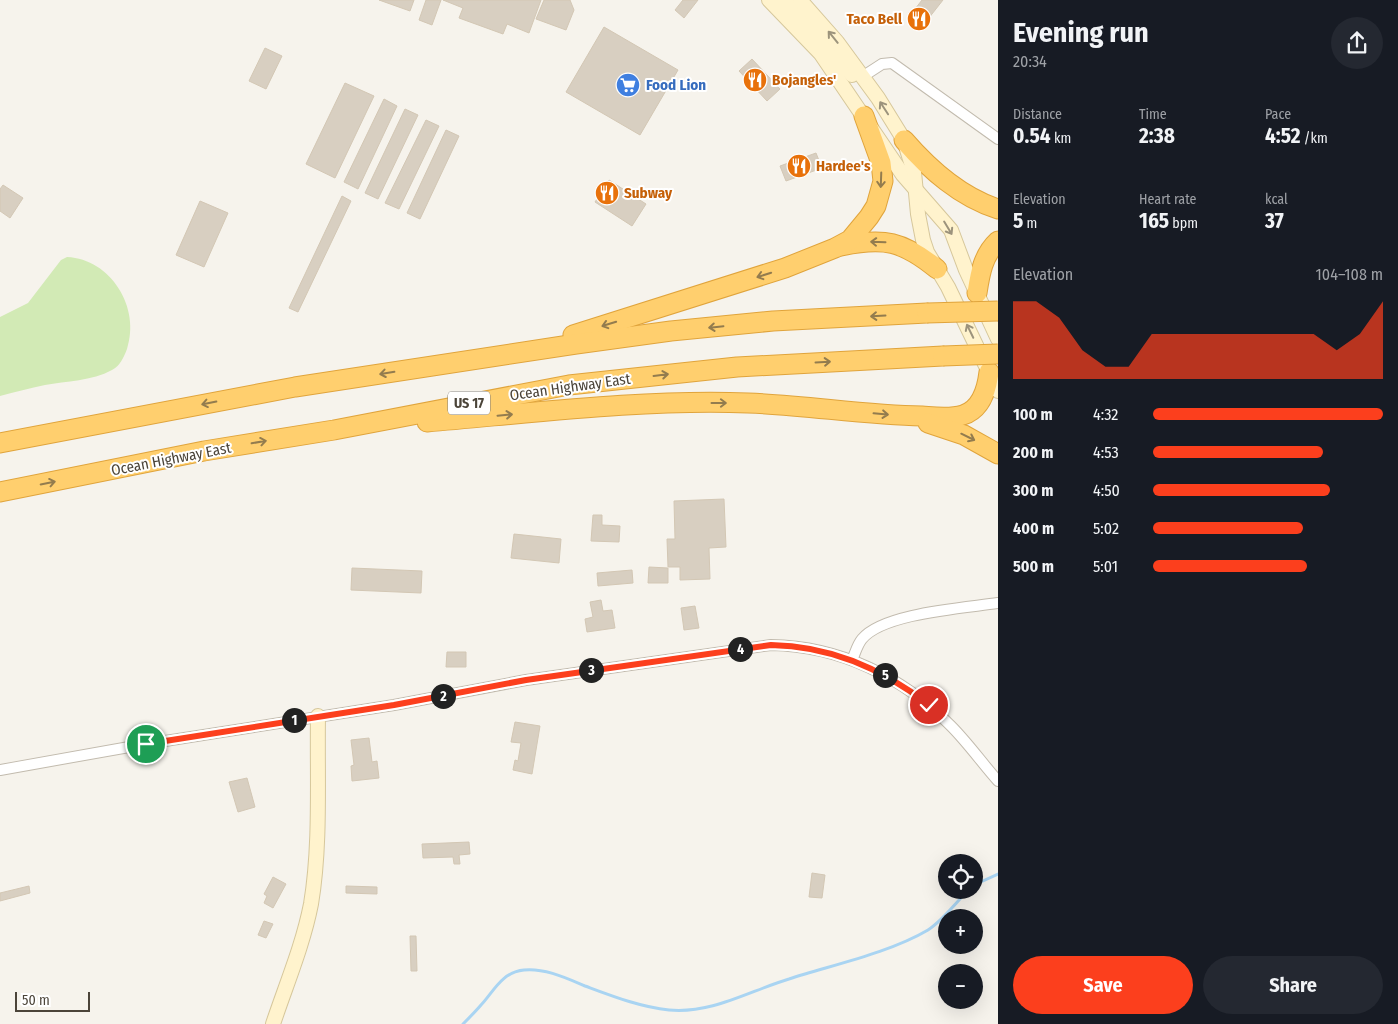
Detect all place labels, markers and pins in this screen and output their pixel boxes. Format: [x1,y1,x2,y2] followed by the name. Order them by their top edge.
[906,6,932,32] restaurant icon: Taco Bell
[846,10,903,28] place label: Taco Bell
[742,67,768,93] restaurant icon: Bojangles'
[772,71,836,89] place label: Bojangles'
[615,72,641,98] supermarket icon: Food Lion
[646,76,706,94] place label: Food Lion
[786,153,812,179] restaurant icon: Hardee's
[816,157,871,175] place label: Hardee's
[594,180,620,206] restaurant icon: Subway
[624,184,673,202] place label: Subway
[728,636,752,662] pin: 4
[578,658,604,682] pin: 3
[872,662,898,688] pin: 5
[430,684,456,708] pin: 2
[908,684,950,726] pin
[282,708,306,732] pin: 1
[125,723,167,765] pin

